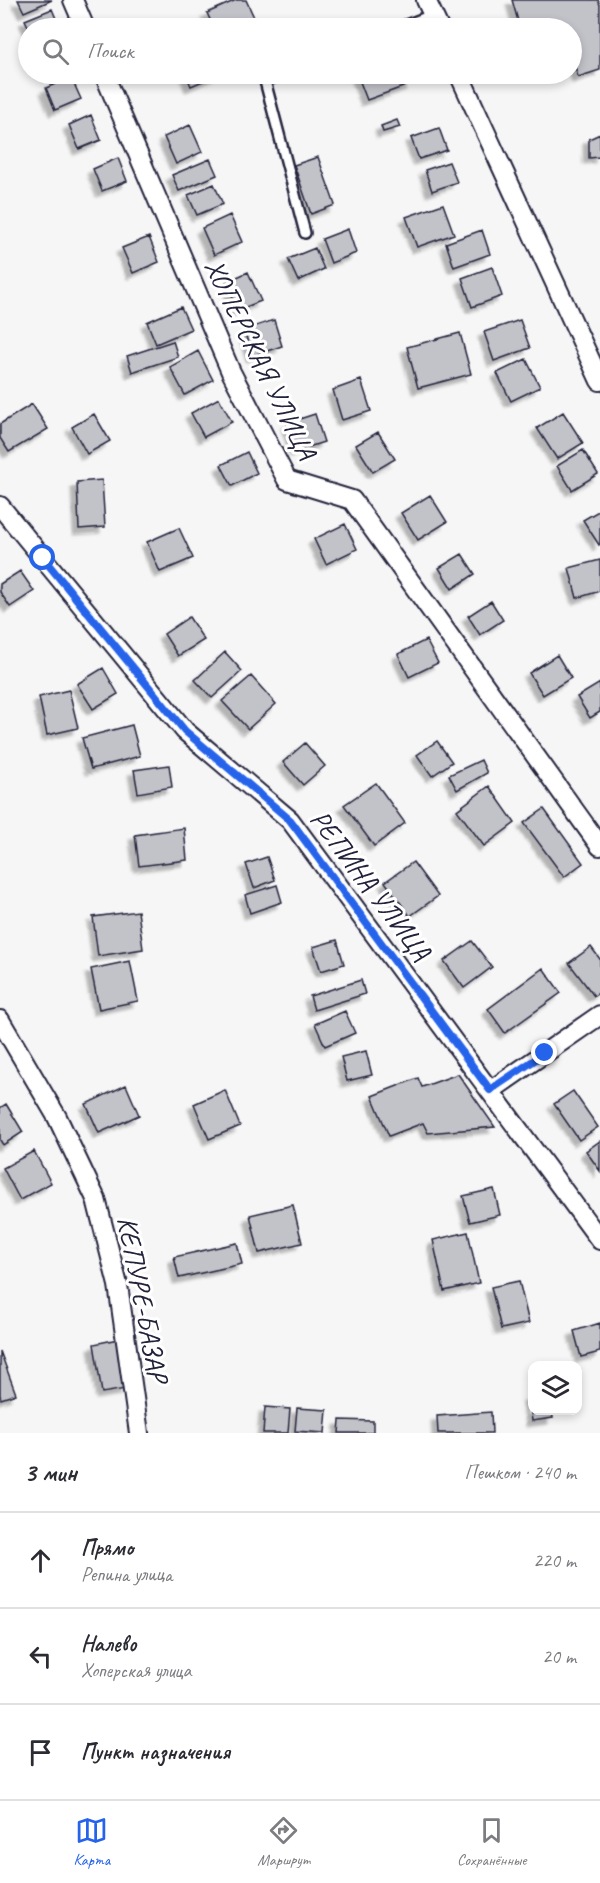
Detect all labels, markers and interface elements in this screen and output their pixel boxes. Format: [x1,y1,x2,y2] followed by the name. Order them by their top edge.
[18,18,582,84] search box
[39,35,72,68] icon: search
[87,37,133,65] text: Поиск
[197,253,325,467] street label: ХОПЕРСКАЯ УЛИЦА
[29,544,55,570] route start
[303,803,440,968] street label: РЕПИНА УЛИЦА
[531,1039,557,1065] route end
[110,1213,177,1388] street label: КЕПУРЕ-БАЗАР
[528,1361,582,1415] map controls
[528,1361,582,1415] button: layers
[24,1456,77,1489] text: 3 мин
[464,1460,576,1485] text: Пешком · 240 m
[81,1534,133,1562] text: Прямо
[24,1544,57,1577] icon: ahead
[533,1548,576,1573] text: 220 m
[81,1562,172,1587] text: Репина улица
[81,1630,137,1658] text: Налево
[24,1640,57,1673] icon: left
[542,1644,576,1669] text: 20 m
[81,1658,191,1683] text: Хоперская улица
[24,1736,57,1769] icon: arrive
[81,1738,230,1766] text: Пункт назначения
[74,1814,110,1870] tab: Карта
[257,1814,310,1870] tab: Маршрут
[457,1814,526,1870] tab: Сохранённые

